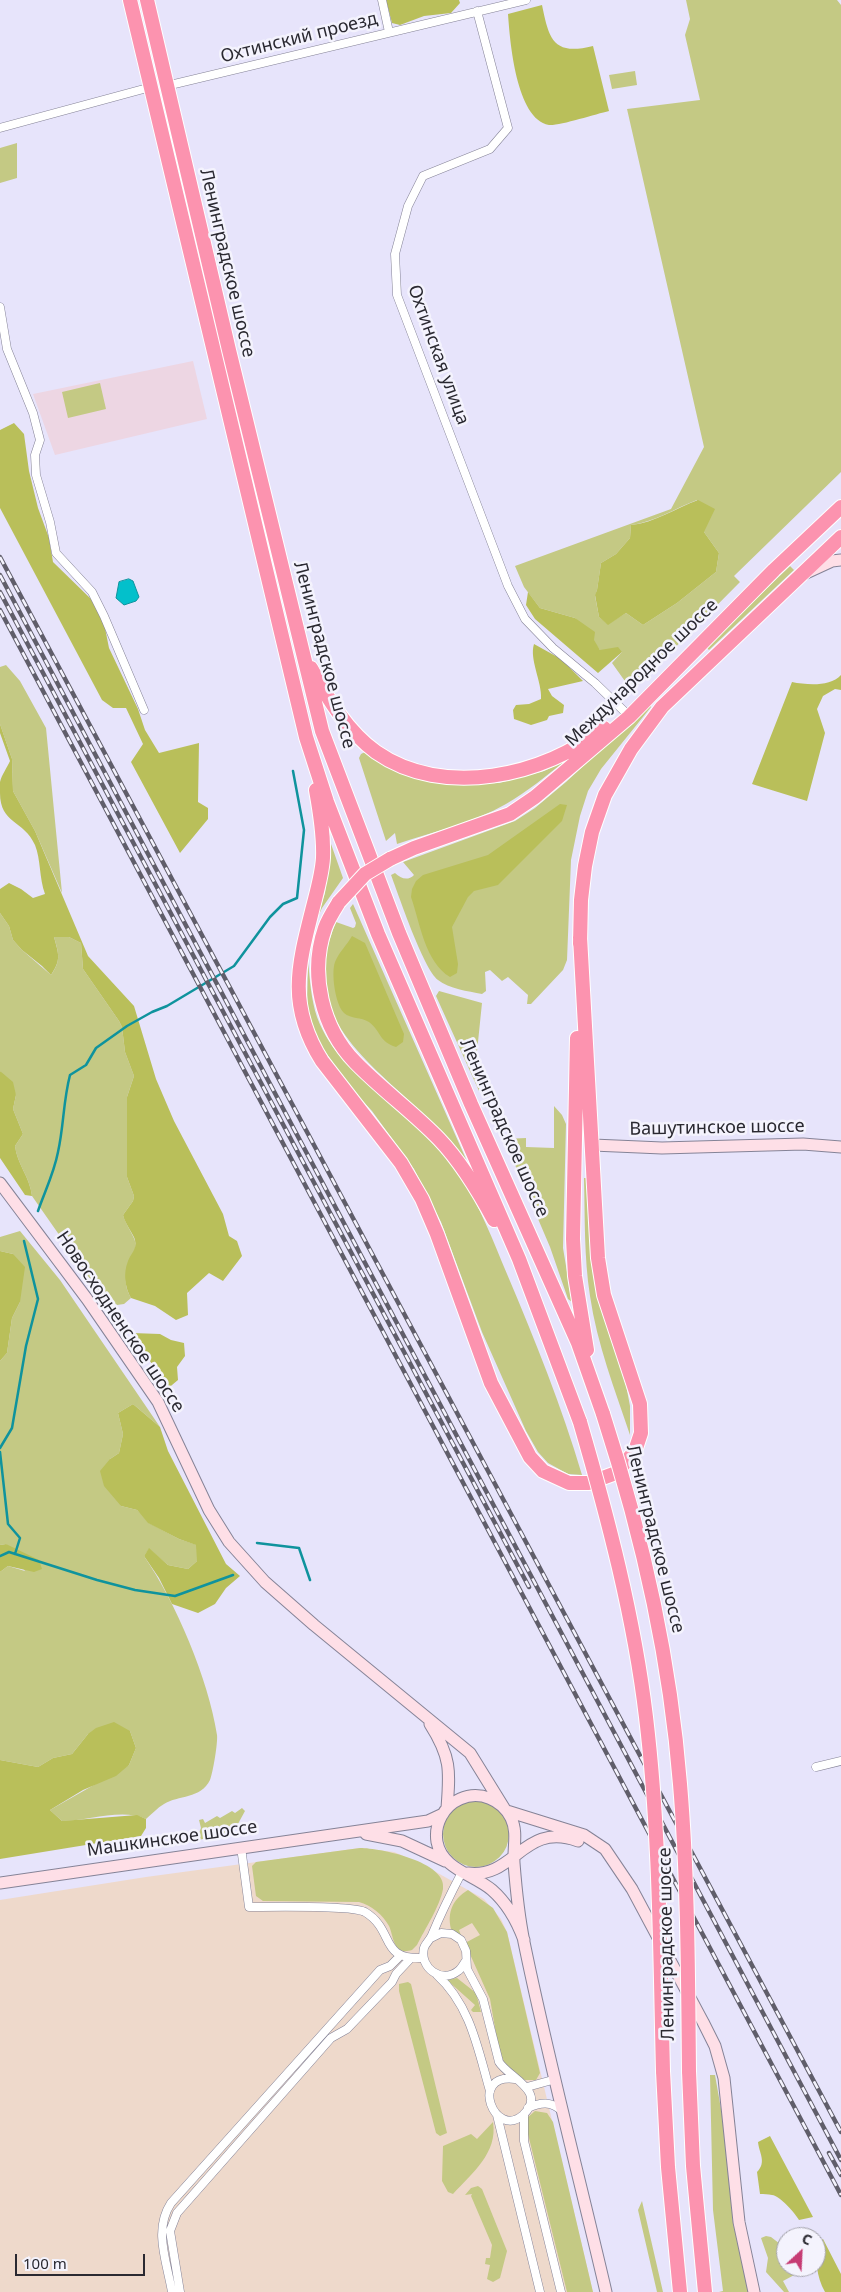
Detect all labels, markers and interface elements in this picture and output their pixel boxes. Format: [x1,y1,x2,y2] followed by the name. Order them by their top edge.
[218,8,380,68] street label: Охтинский проезд
[195,167,259,359] street label: Ленинградское шоссе
[403,282,473,428] street label: Охтинская улица
[289,559,359,751] street label: Ленинградское шоссе
[561,595,723,751] street label: Международное шоссе
[455,1035,553,1221] street label: Ленинградское шоссе
[629,1116,805,1140] street label: Вашутинское шоссе
[51,1227,189,1417] street label: Новосходненское шоссе
[621,1443,689,1635] street label: Ленинградское шоссе
[85,1816,259,1862] street label: Машкинское шоссе
[655,1847,679,2041] street label: Ленинградское шоссе
[776,2227,826,2277] north arrow
[799,2228,815,2249] text: С
[18,2244,148,2276] scale bar
[23,2253,67,2273] text: 100 m

